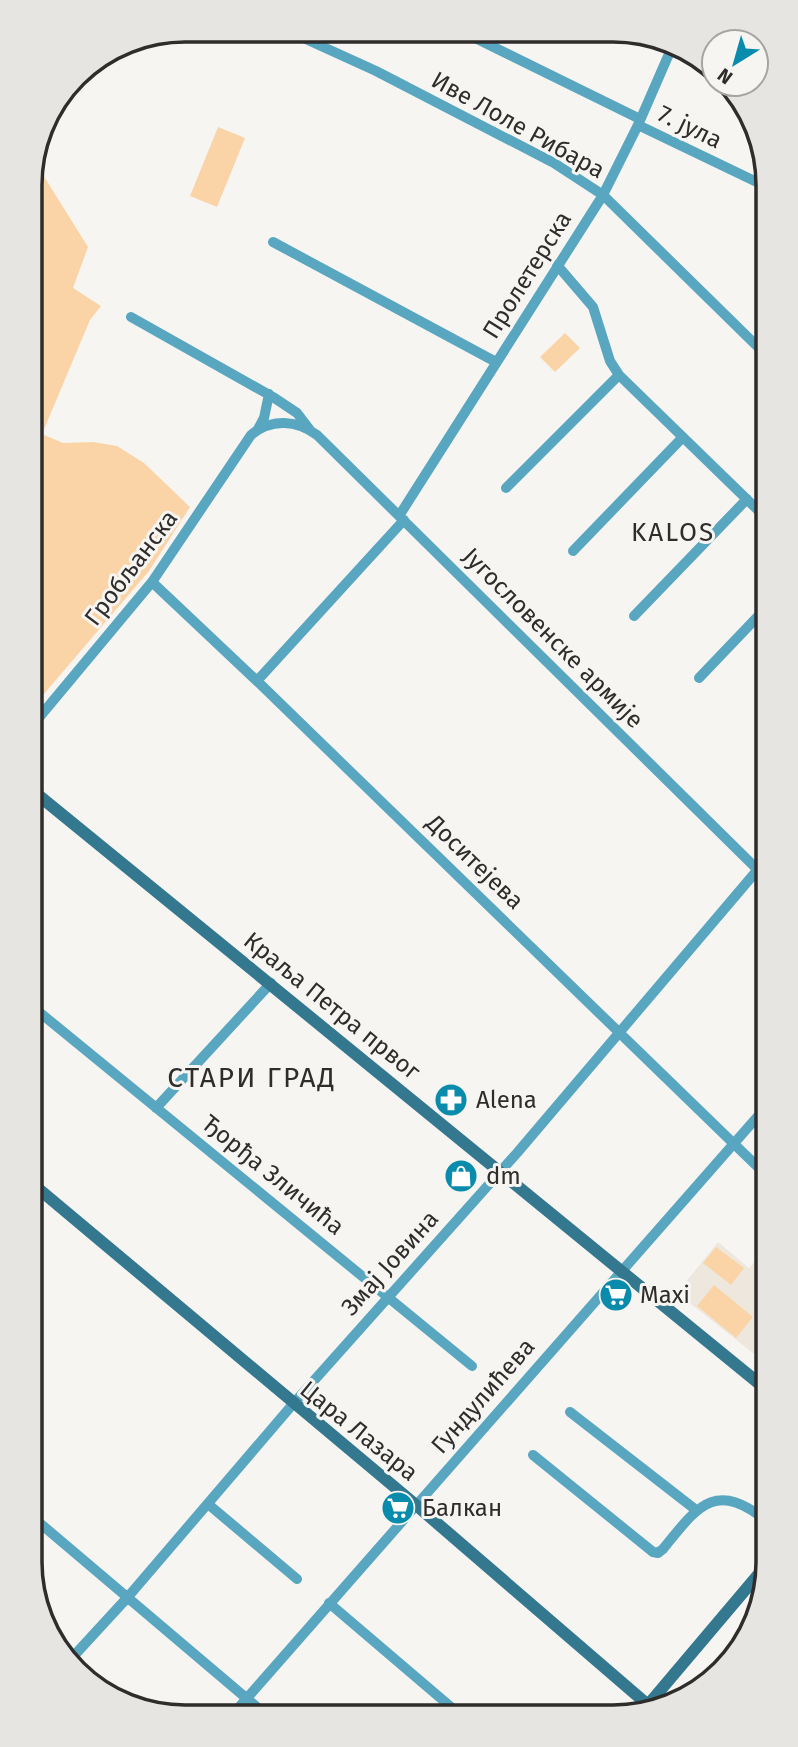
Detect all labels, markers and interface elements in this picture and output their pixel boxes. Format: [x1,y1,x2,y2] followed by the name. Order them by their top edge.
[700,28,770,98] north arrow
[713,63,737,89] text: N
[426,66,610,184] street label: Иве Лоле Рибара
[653,100,727,154] street label: 7. јула
[477,206,577,344] street label: Пролетерска
[79,505,183,631] street label: Гробљанска
[631,517,715,548] district label: KALOS
[457,542,649,734] street label: Југословенске армије
[420,808,529,915] street label: Доситејева
[238,926,426,1086] street label: Краља Петра првог
[167,1061,337,1094] district label: СТАРИ ГРАД
[432,1081,470,1119] pharmacy icon: Alena
[476,1086,537,1114] place label: Alena
[196,1109,350,1241] street label: Ђорђа Зличића
[442,1157,480,1195] shop icon: dm
[486,1162,521,1190] place label: dm
[336,1205,444,1321] street label: Змај Јовина
[597,1276,635,1314] supermarket icon: Maxi
[640,1281,690,1309] place label: Maxi
[425,1333,541,1459] street label: Гундулићева
[295,1375,423,1487] street label: Цара Лазара
[379,1489,417,1527] supermarket icon: Балкан
[422,1494,502,1522] place label: Балкан

